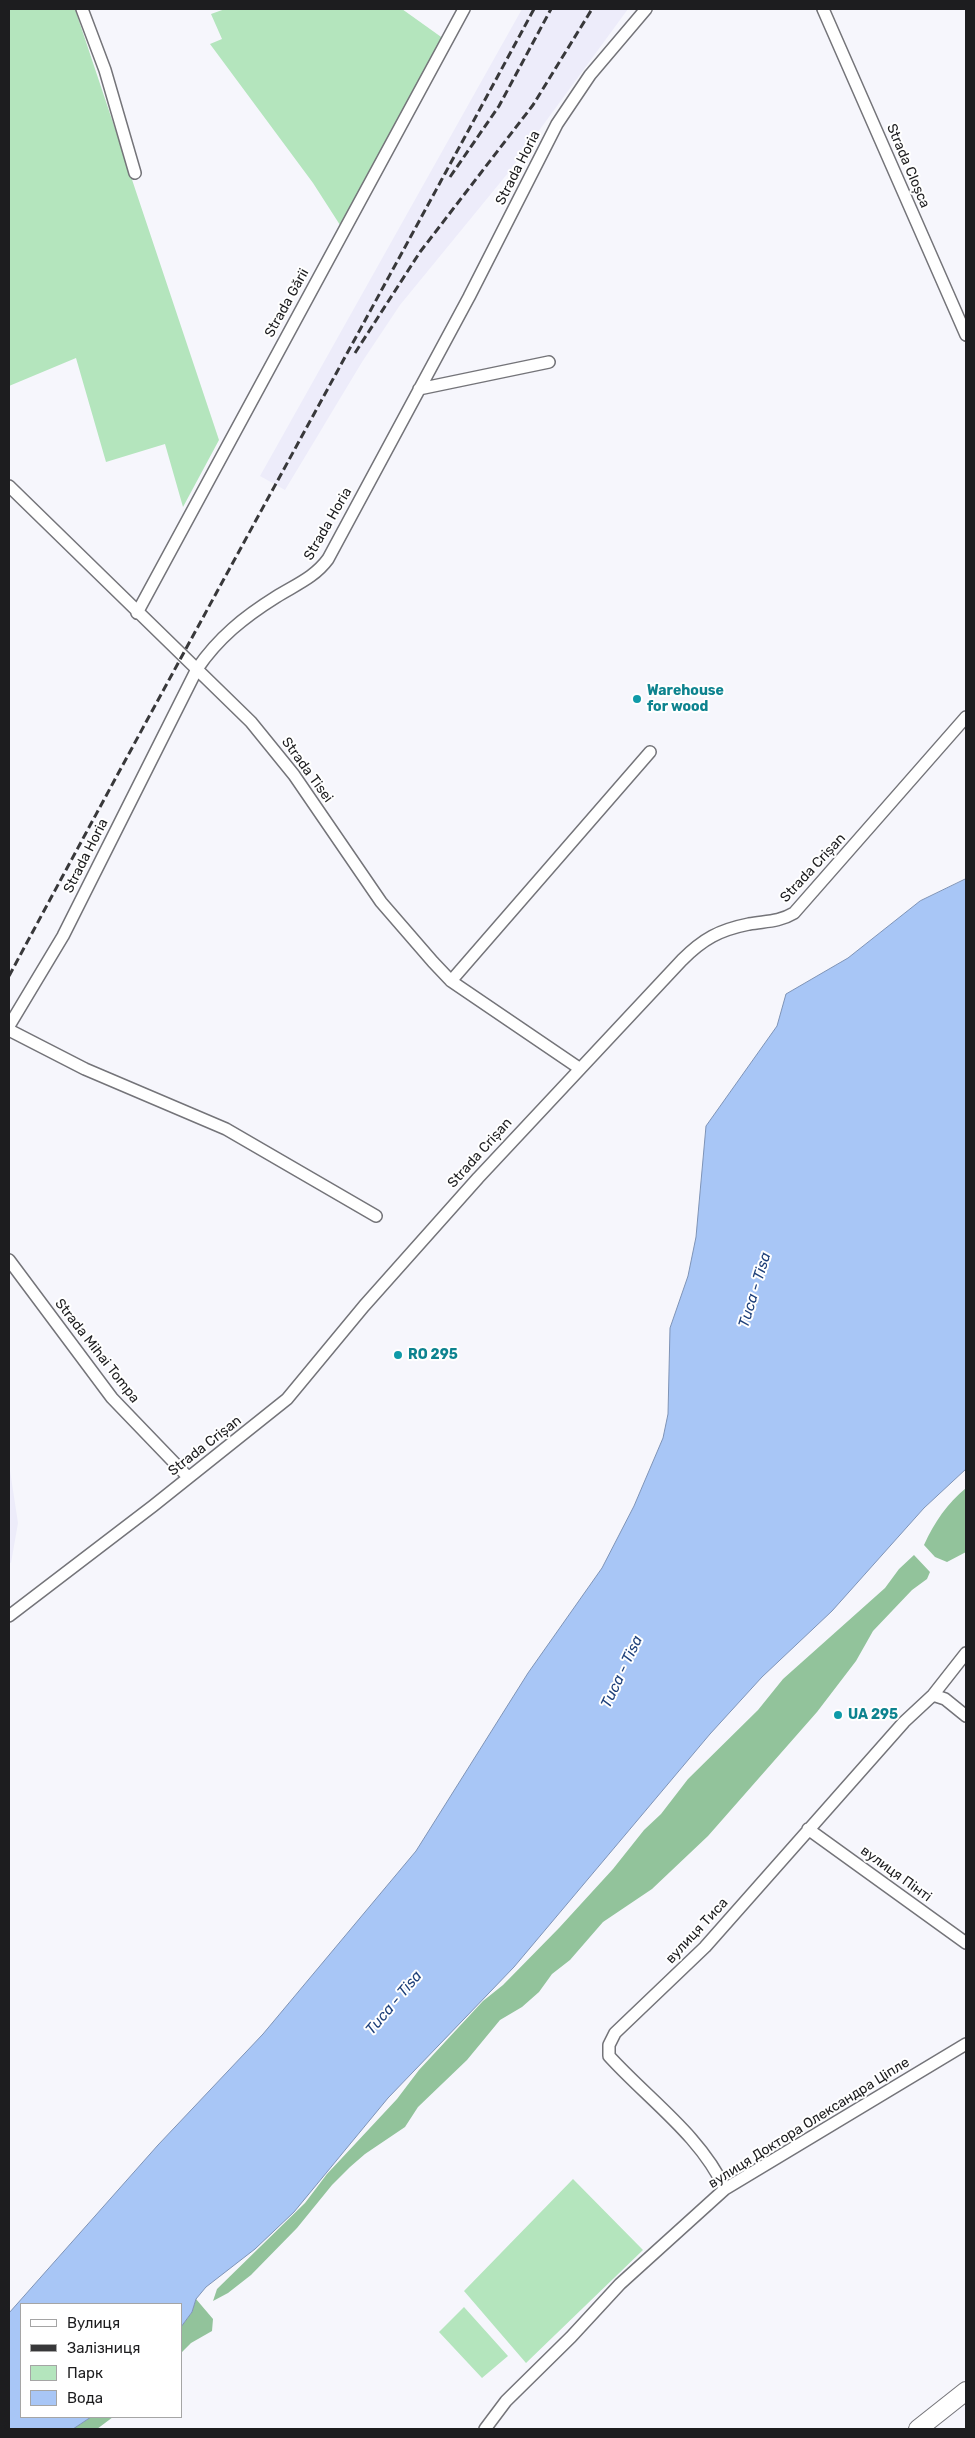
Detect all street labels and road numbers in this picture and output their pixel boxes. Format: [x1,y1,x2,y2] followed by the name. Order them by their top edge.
[883,121,933,211] street label: Strada Cloșca
[492,128,544,208] street label: Strada Horia
[261,266,313,340] street label: Strada Gării
[300,485,356,563] street label: Strada Horia
[278,734,336,806] street label: Strada Tisei
[60,816,112,896] street label: Strada Horia
[777,830,849,906] street label: Strada Crișan
[444,1115,516,1191] street label: Strada Crișan
[51,1296,143,1406] street label: Strada Mihai Tompa
[165,1412,245,1480] street label: Strada Crișan
[857,1843,935,1905] street label: вулиця Пінті
[662,1895,732,1967] street label: вулиця Тиса
[705,2054,913,2192] street label: вулиця Доктора Олександра Ціпле

